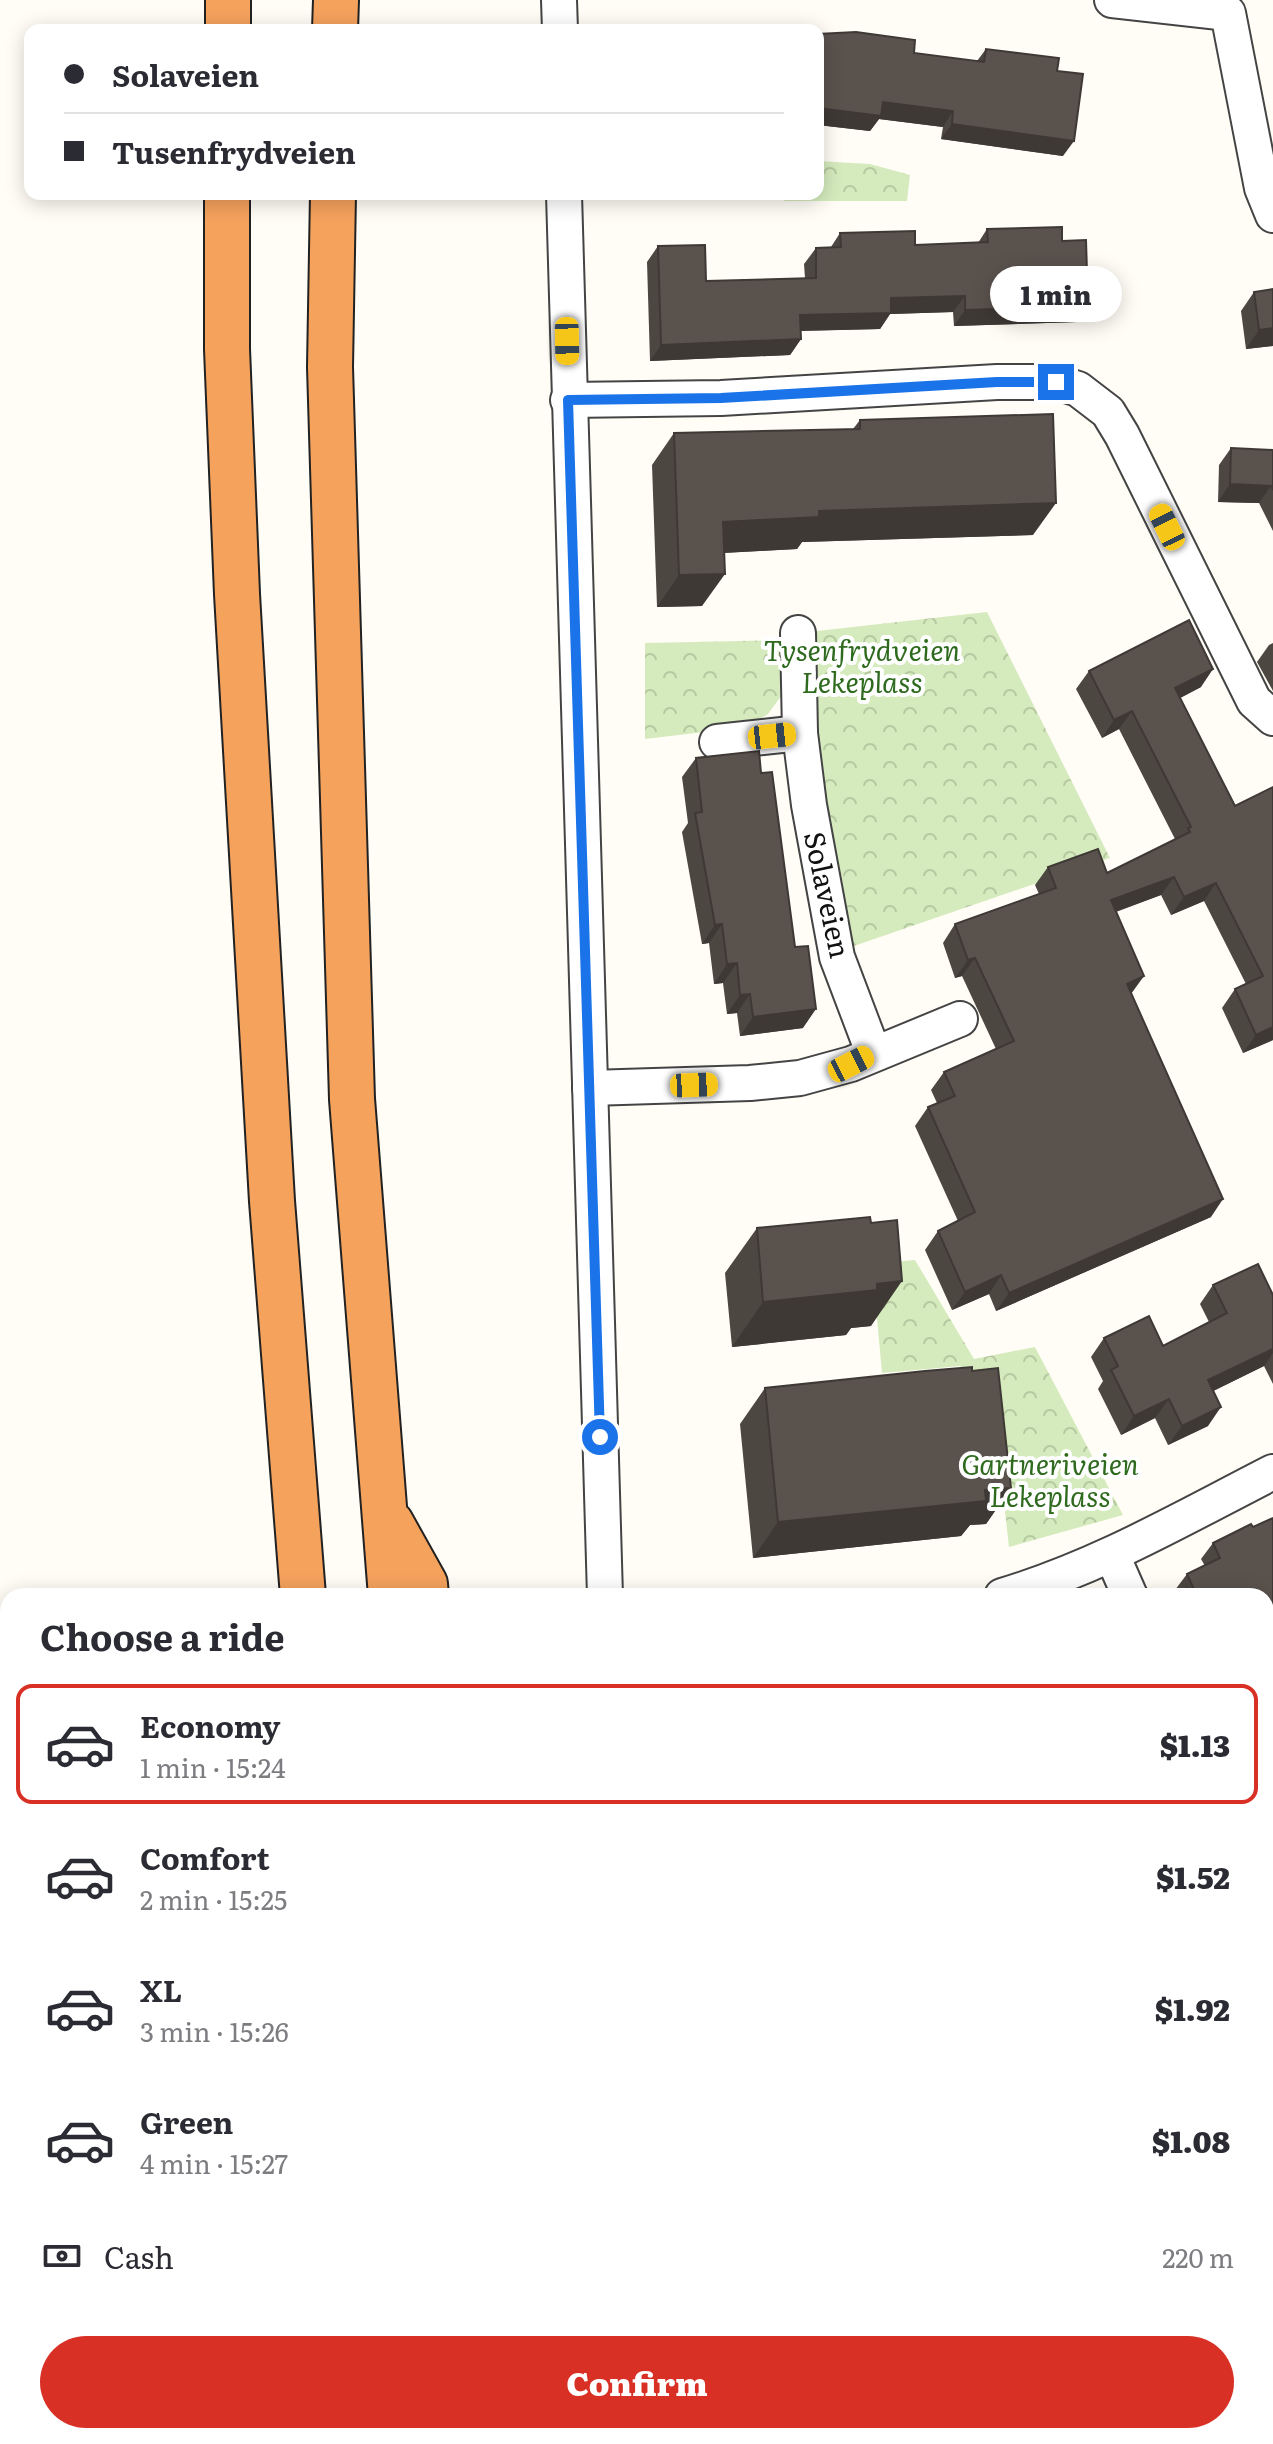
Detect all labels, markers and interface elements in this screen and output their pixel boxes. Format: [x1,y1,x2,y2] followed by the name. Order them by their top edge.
[112,52,259,96] text: Solaveien
[112,129,356,173] text: Tusenfrydveien
[990,266,1122,322] callout: 1 min
[1021,274,1091,313] text: 1 min
[555,317,579,365] car
[1038,364,1074,400] route end
[1146,500,1188,554] car
[764,628,961,702] park label: Tysenfrydveien Lekeplass
[747,722,797,750] car
[795,827,863,962] street label: Solaveien
[824,1042,878,1086] car
[670,1072,718,1098] car
[582,1419,618,1455] route start
[961,1442,1139,1516] park label: Gartneriveien Lekeplass
[40,1609,285,1662] text: Choose a ride
[140,1703,280,1747] text: Economy
[44,1708,116,1780] icon: car
[1160,1722,1230,1766] text: $1.13
[140,1747,286,1786] text: 1 min · 15:24
[140,1835,270,1879] text: Comfort
[44,1840,116,1912] icon: car
[1156,1854,1230,1898] text: $1.52
[140,1879,287,1918] text: 2 min · 15:25
[140,1967,182,2011] text: XL
[44,1972,116,2044] icon: car
[1155,1986,1230,2030] text: $1.92
[140,2011,289,2050] text: 3 min · 15:26
[140,2099,233,2143] text: Green
[44,2104,116,2176] icon: car
[1152,2118,1230,2162] text: $1.08
[140,2143,288,2182] text: 4 min · 15:27
[40,2234,84,2278] icon: cash
[104,2234,174,2278] text: Cash
[1162,2237,1234,2276] text: 220 m
[40,2336,1234,2428] button: Confirm

